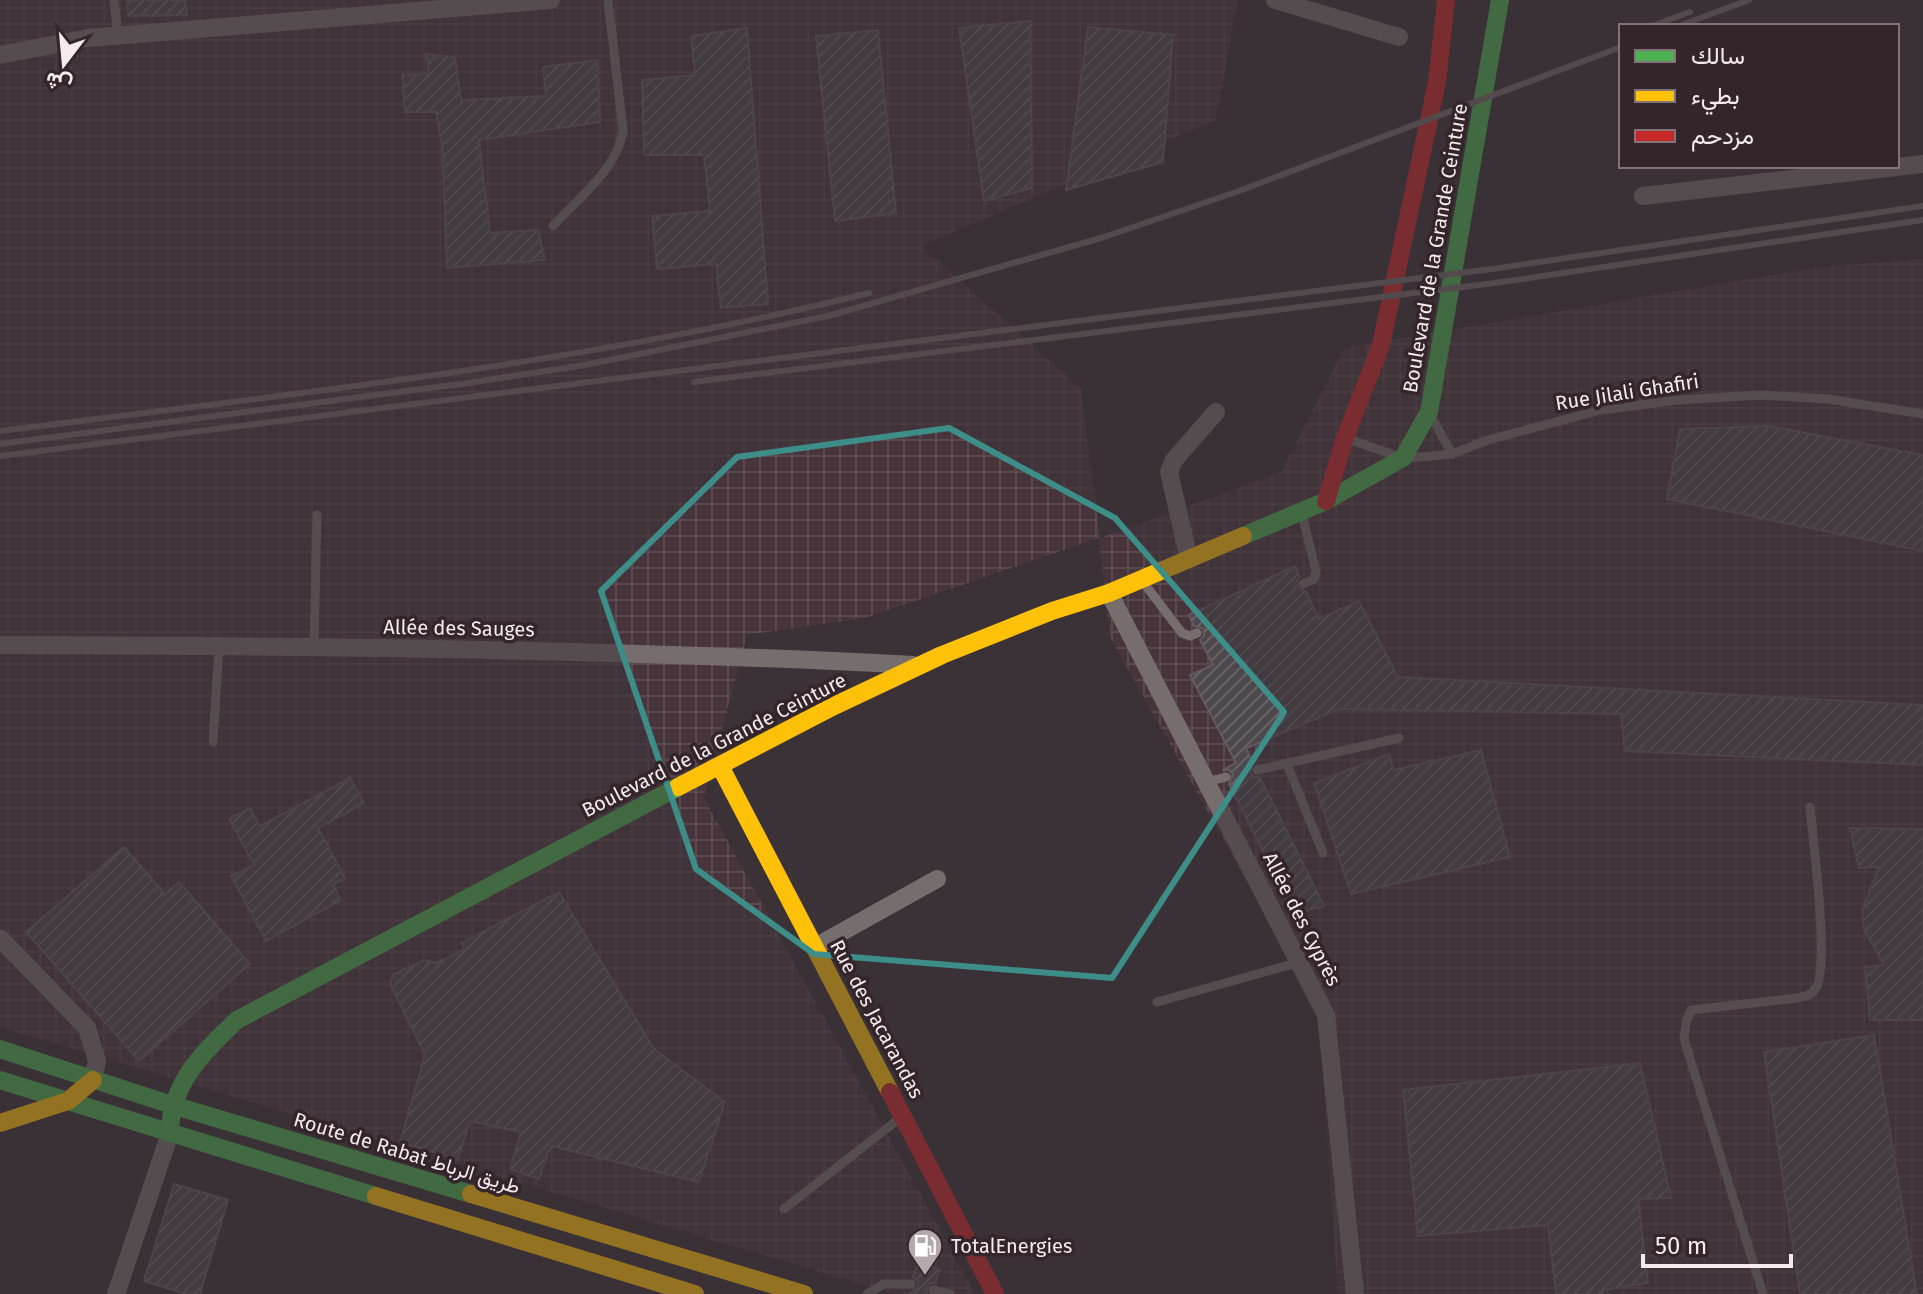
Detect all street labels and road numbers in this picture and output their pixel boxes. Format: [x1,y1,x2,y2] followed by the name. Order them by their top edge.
[1398,102,1472,394] street label: Boulevard de la Grande Ceinture
[1554,369,1700,415] street label: Rue Jilali Ghafiri
[383,615,535,641] street label: Allée des Sauges
[578,668,850,822] street label: Boulevard de la Grande Ceinture
[1258,848,1346,990] street label: Allée des Cyprès
[825,936,929,1102] street label: Rue des Jacarandas
[291,1107,523,1200] street label: Route de Rabat طريق الرباط

